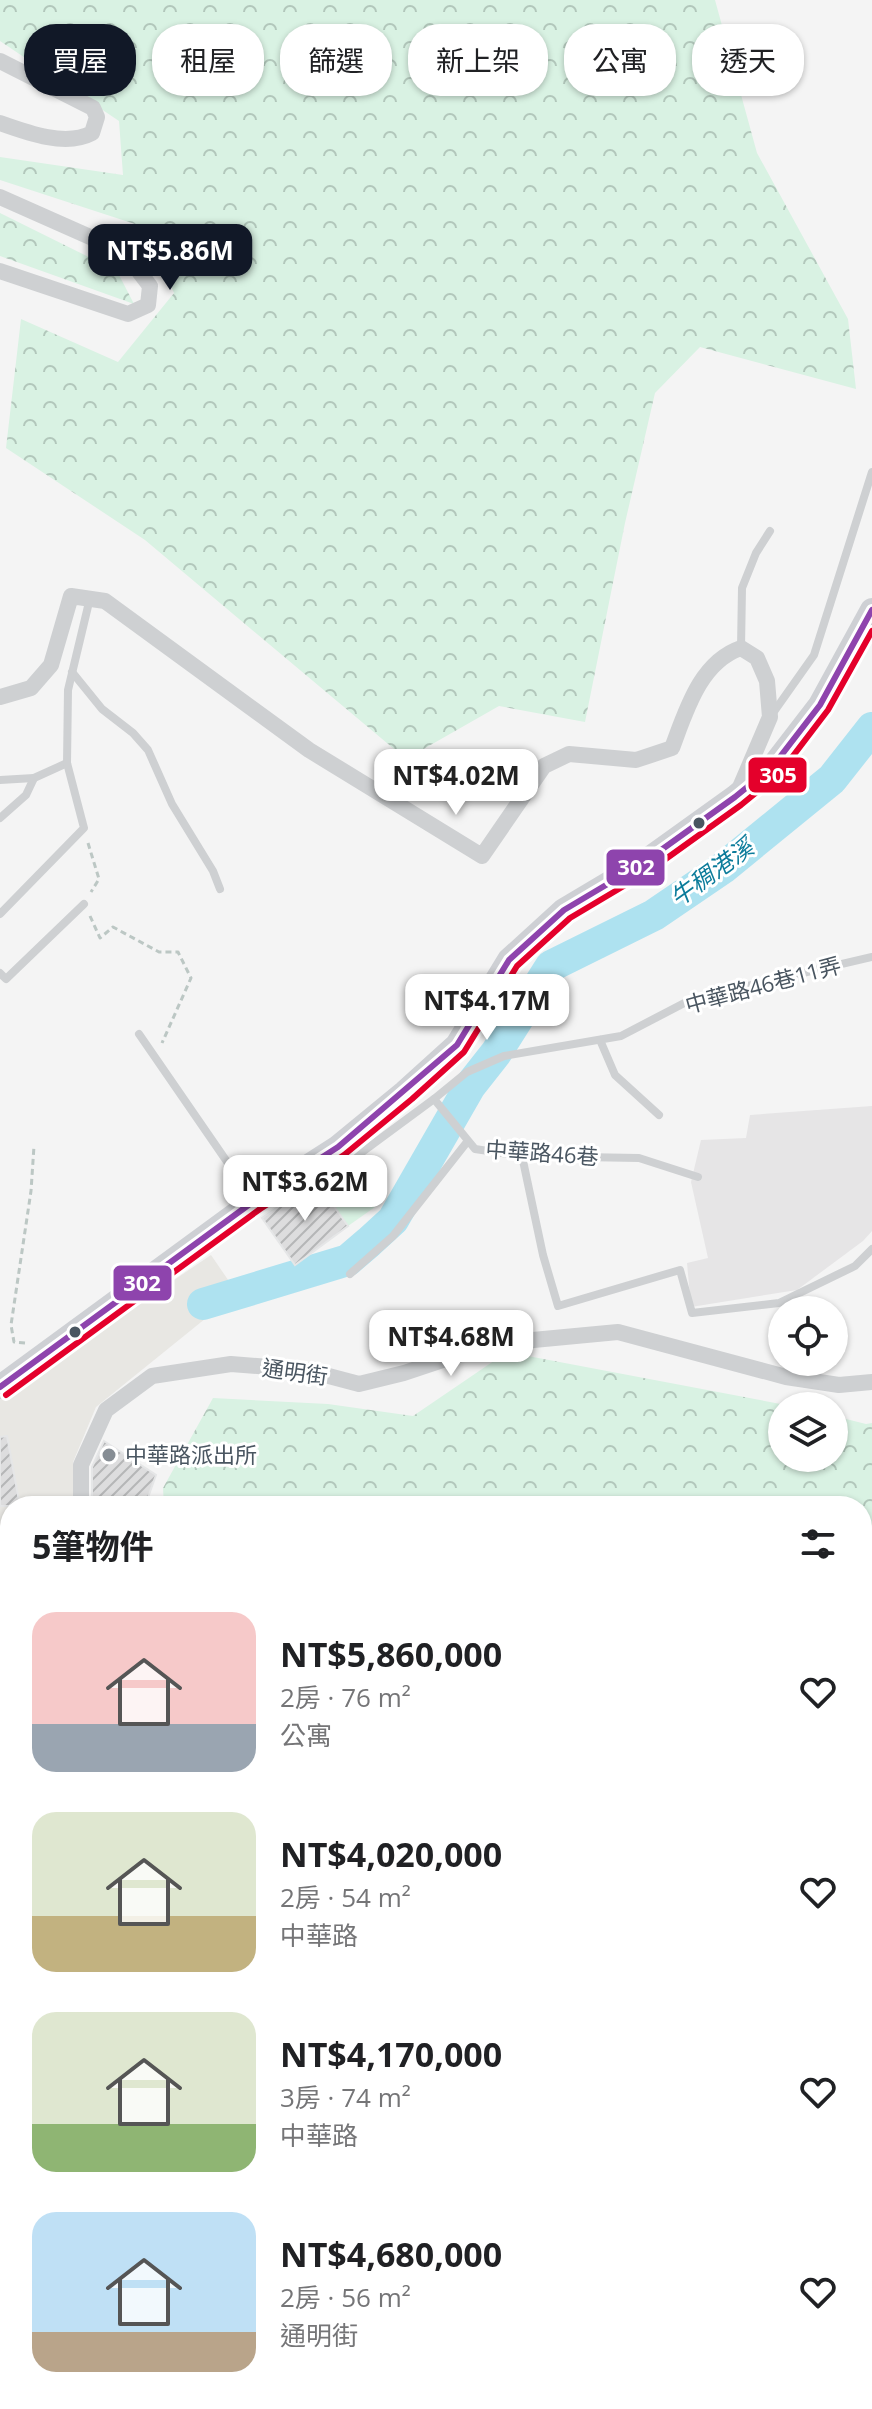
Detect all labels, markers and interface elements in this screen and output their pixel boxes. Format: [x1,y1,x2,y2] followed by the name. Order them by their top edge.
[24,24,136,96] chip: 買屋
[152,24,264,96] chip: 租屋
[280,24,392,96] chip: 篩選
[408,24,548,96] chip: 新上架
[564,24,676,96] chip: 公寓
[692,24,804,96] chip: 透天
[87,224,253,292] pin: NT$5.86M
[106,232,234,268] text: NT$5.86M
[373,749,539,817] pin: NT$4.02M
[747,756,808,794] line badge: 305
[392,757,520,793] text: NT$4.02M
[759,759,797,789] text: 305
[691,815,707,831] unlabelled marker
[663,828,762,913] water label: 牛稠港溪
[605,848,666,887] line badge: 302
[617,851,655,881] text: 302
[681,949,844,1019] street label: 中華路46巷11弄
[404,974,570,1042] pin: NT$4.17M
[423,982,551,1018] text: NT$4.17M
[485,1133,600,1171] street label: 中華路46巷
[222,1155,388,1223] pin: NT$3.62M
[241,1163,369,1199] text: NT$3.62M
[112,1264,173,1302] line badge: 302
[123,1267,161,1297] text: 302
[768,1296,848,1472] map controls
[768,1296,848,1376] button: locate
[368,1310,534,1378] pin: NT$4.68M
[387,1318,515,1354] text: NT$4.68M
[67,1324,83,1340] unlabelled marker
[260,1352,330,1390] street label: 通明街
[768,1392,848,1472] button: layers
[125,1439,257,1469] place label: 中華路派出所
[100,1446,118,1464] marker: 中華路派出所
[796,1522,840,1566] icon: filters
[32,1523,153,1569] text: 5筆物件
[280,1631,502,1677] text: NT$5,860,000
[96,1644,192,1740] icon: home
[796,1670,840,1714] icon: heart
[280,1679,411,1715] text: 2房 · 76 m²
[280,1717,332,1753] text: 公寓
[280,1831,502,1877] text: NT$4,020,000
[96,1844,192,1940] icon: home
[796,1870,840,1914] icon: heart
[280,1879,411,1915] text: 2房 · 54 m²
[280,1917,358,1953] text: 中華路
[280,2031,502,2077] text: NT$4,170,000
[96,2044,192,2140] icon: home
[796,2070,840,2114] icon: heart
[280,2079,411,2115] text: 3房 · 74 m²
[280,2117,358,2153] text: 中華路
[280,2231,502,2277] text: NT$4,680,000
[96,2244,192,2340] icon: home
[796,2270,840,2314] icon: heart
[280,2279,411,2315] text: 2房 · 56 m²
[280,2317,358,2353] text: 通明街

